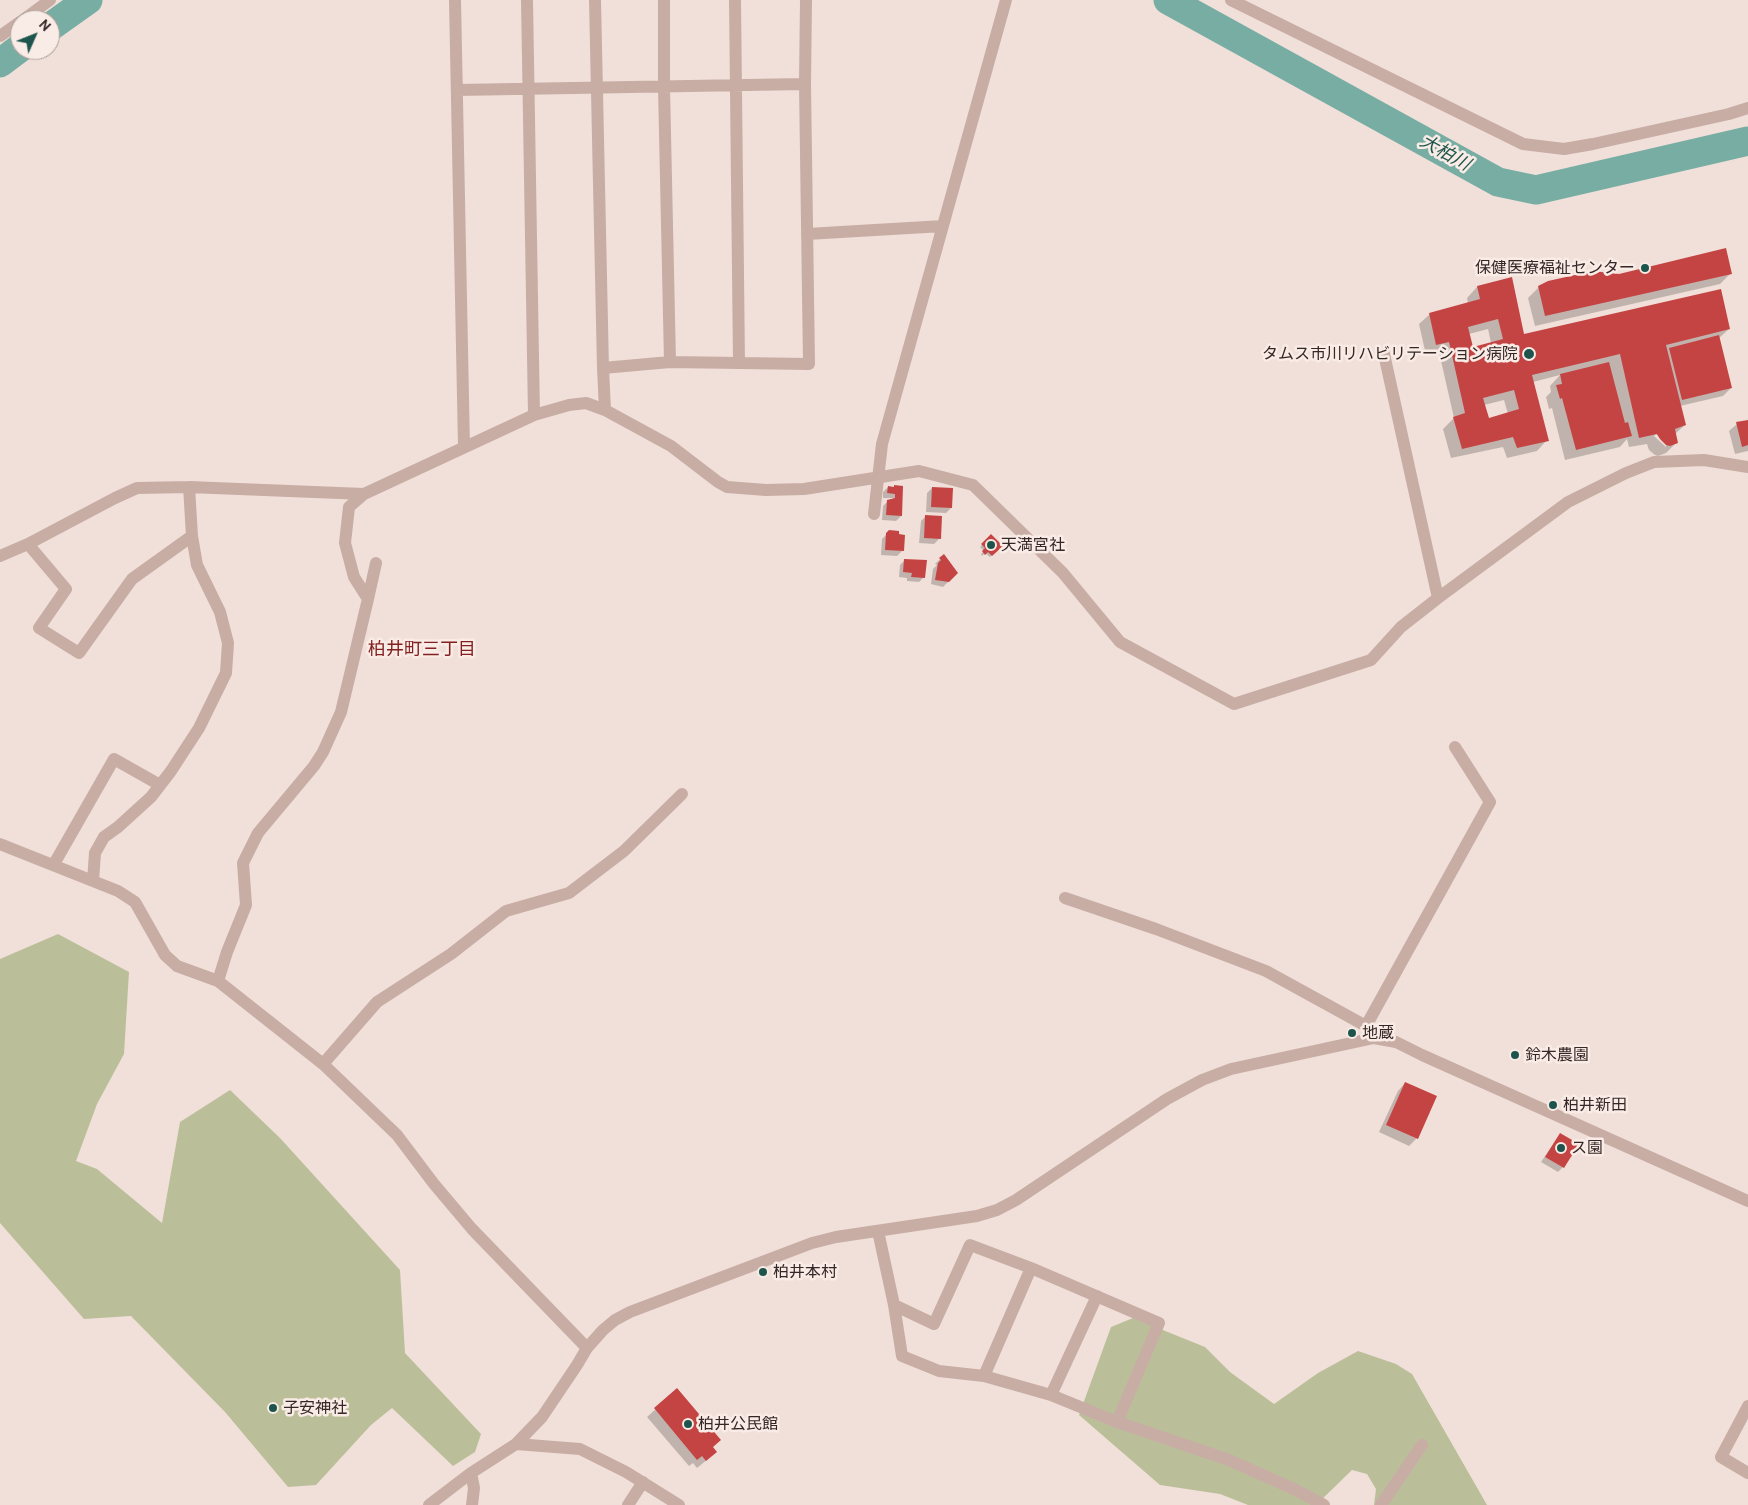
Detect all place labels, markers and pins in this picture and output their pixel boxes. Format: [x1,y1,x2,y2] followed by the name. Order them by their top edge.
[1475,258,1635,278] place label: 保健医療福祉センター
[1639,262,1651,274] marker: 保健医療福祉センター
[1262,344,1518,364] place label: タムス市川リハビリテーション病院
[1522,347,1536,361] marker: タムス市川リハビリテーション病院
[1001,535,1065,555] place label: 天満宮社
[985,539,997,551] marker: 天満宮社
[1362,1023,1394,1043] place label: 地蔵
[1346,1027,1358,1039] marker: 地蔵
[1525,1045,1589,1065] place label: 鈴木農園
[1509,1049,1521,1061] marker: 鈴木農園
[1563,1095,1627,1115] place label: 柏井新田
[1547,1099,1559,1111] marker: 柏井新田
[1571,1138,1603,1158] place label: ス園
[1555,1142,1567,1154] marker: ス園
[773,1262,837,1282] place label: 柏井本村
[757,1266,769,1278] marker: 柏井本村
[283,1398,347,1418] place label: 子安神社
[267,1402,279,1414] marker: 子安神社
[698,1414,778,1434] place label: 柏井公民館
[682,1418,694,1430] marker: 柏井公民館

